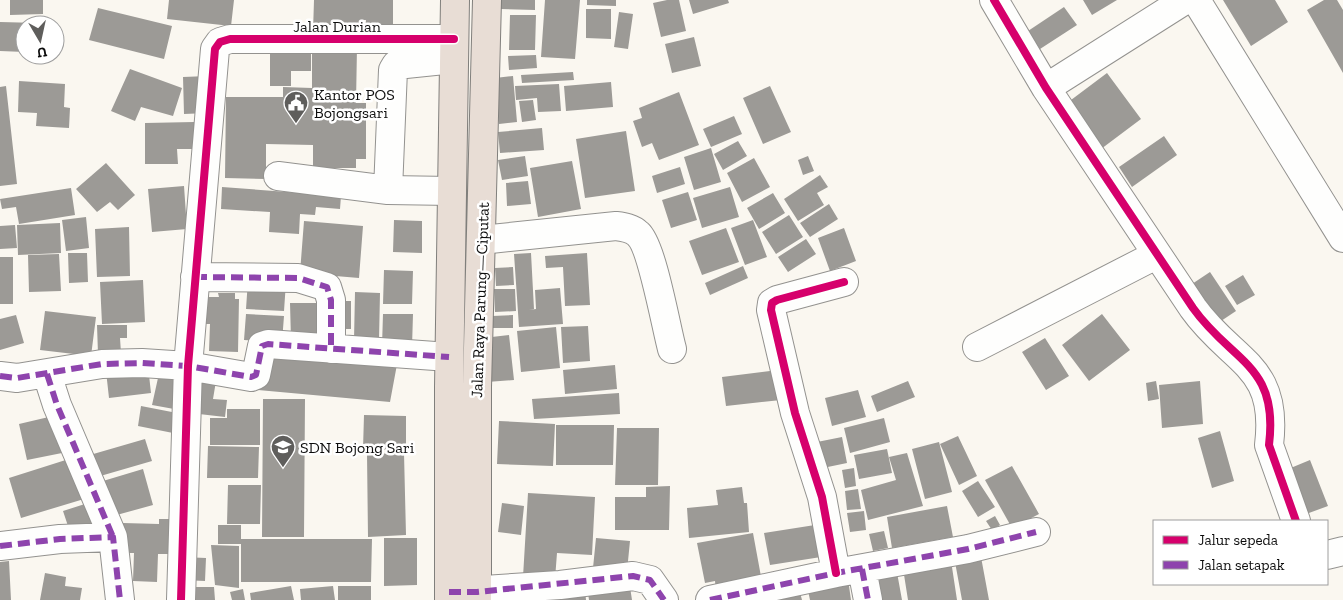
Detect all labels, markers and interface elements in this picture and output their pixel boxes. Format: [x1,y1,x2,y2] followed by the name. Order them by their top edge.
[15,15,65,65] north arrow
[293,17,382,36] street label: Jalan Durian
[36,43,48,62] text: U
[314,85,395,122] place label: Kantor POS Bojongsari
[283,90,309,124] public building icon: Kantor POS Bojongsari
[467,202,493,398] street label: Jalan Raya Parung—Ciputat
[270,434,296,468] school or university icon: SDN Bojong Sari
[300,438,415,457] place label: SDN Bojong Sari
[1153,520,1328,585] legend
[1198,531,1278,549] text: Jalur sepeda
[1198,556,1285,574] text: Jalan setapak

